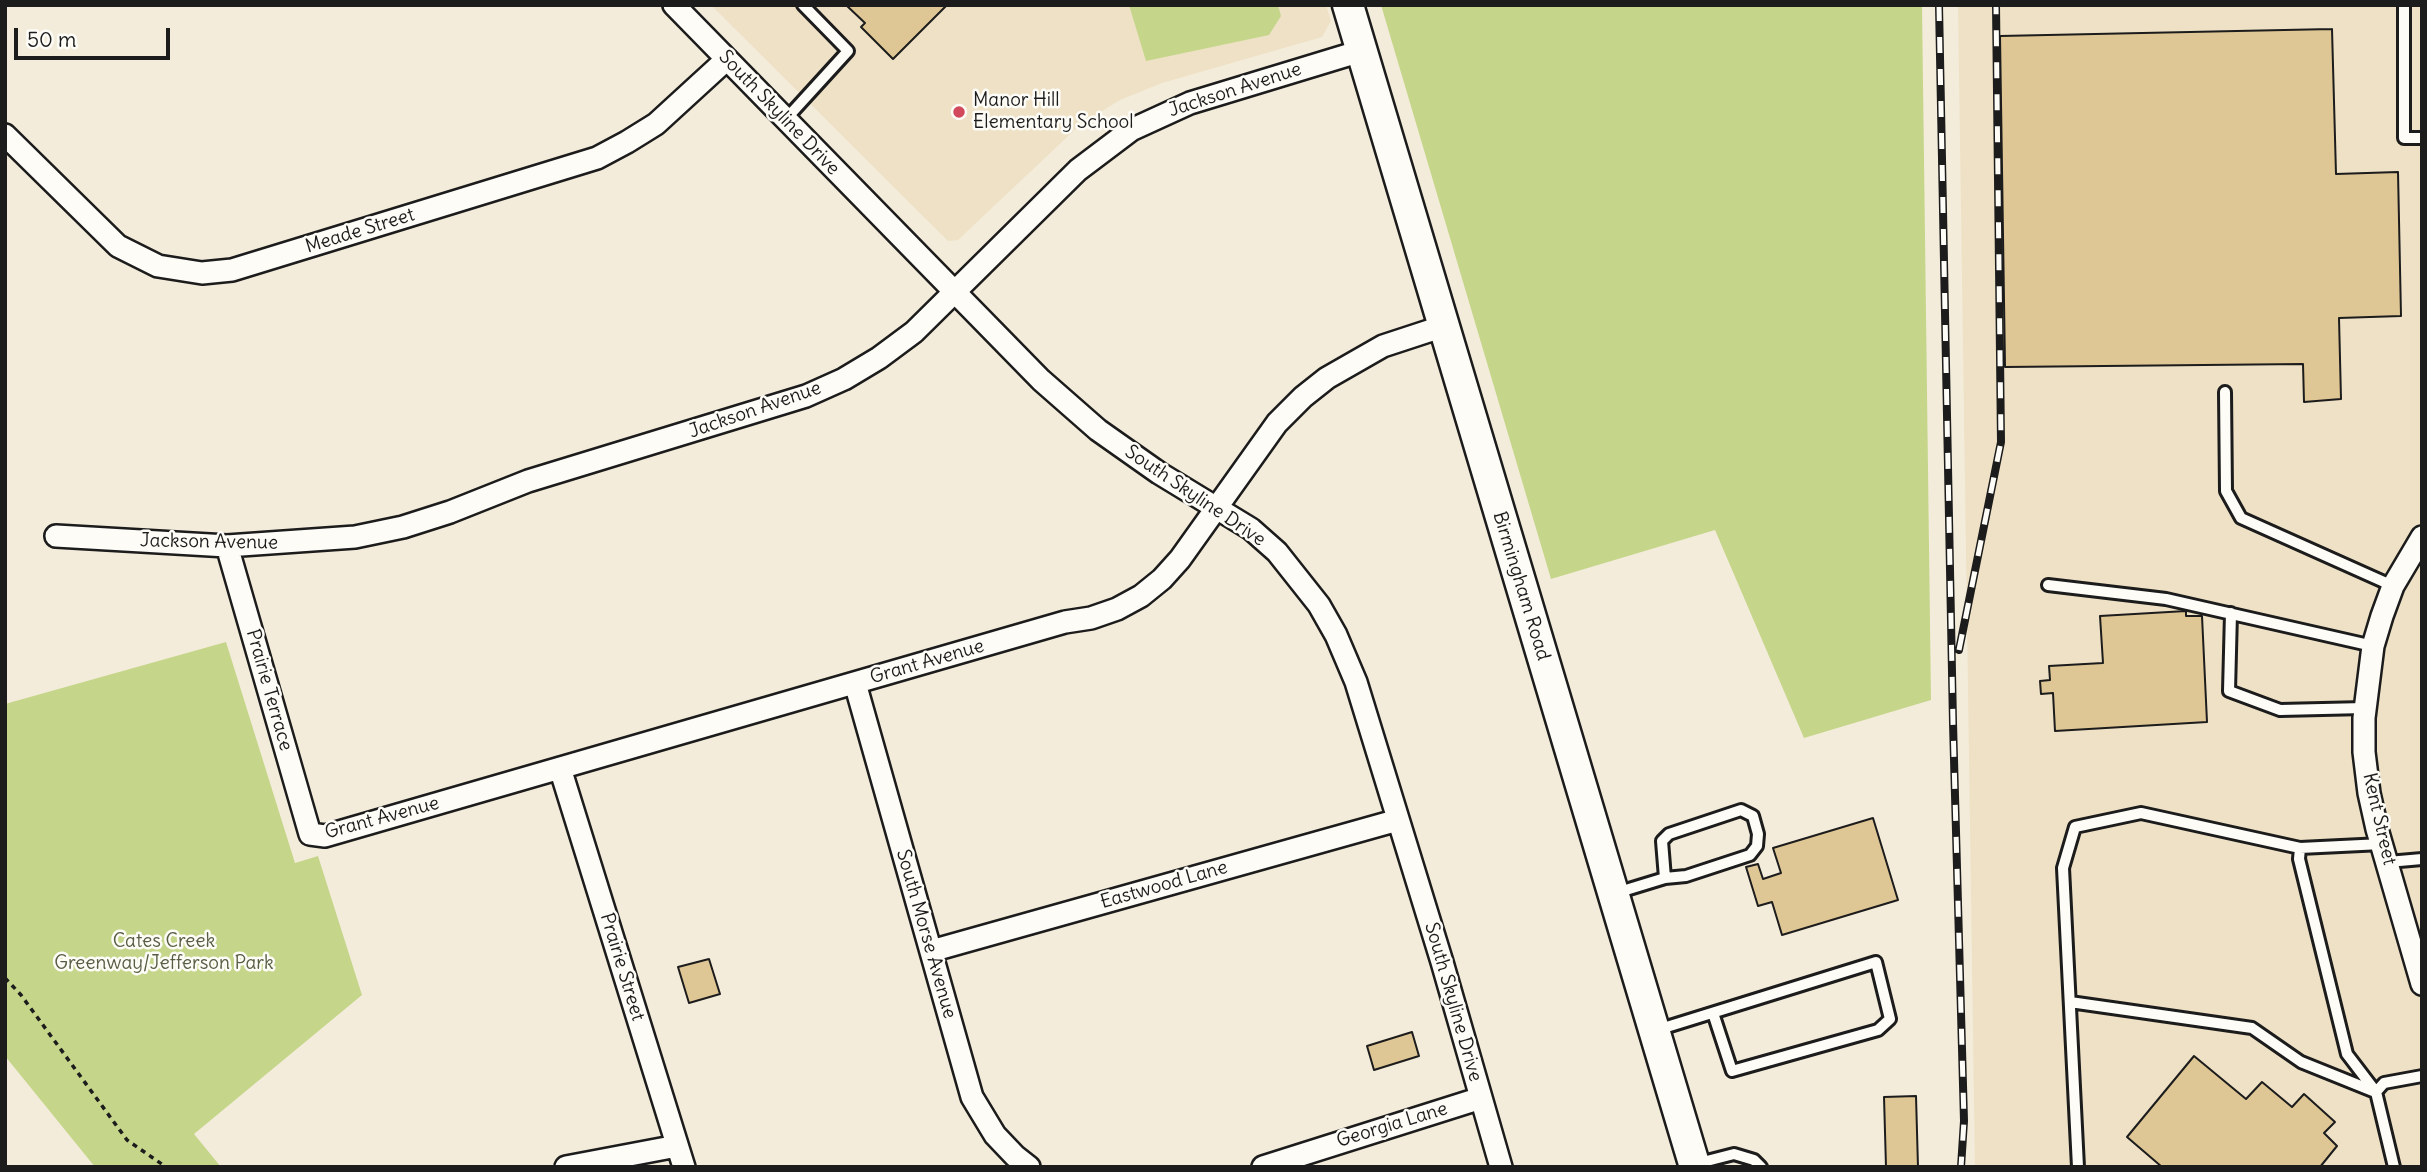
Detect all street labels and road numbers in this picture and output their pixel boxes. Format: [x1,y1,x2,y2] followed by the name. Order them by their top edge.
[714,46,844,180] street label: South Skyline Drive
[1166,58,1304,122] street label: Jackson Avenue
[303,204,417,258] street label: Meade Street
[686,377,824,443] street label: Jackson Avenue
[1120,441,1270,551] street label: South Skyline Drive
[1488,509,1554,663] street label: Birmingham Road
[140,529,278,555] street label: Jackson Avenue
[241,627,297,753] street label: Prairie Terrace
[867,635,987,689] street label: Grant Avenue
[2357,771,2401,867] street label: Kent Street
[322,792,442,844] street label: Grant Avenue
[891,847,961,1021] street label: South Morse Avenue
[1098,856,1230,914] street label: Eastwood Lane
[595,910,649,1024] street label: Prairie Street
[1419,920,1487,1084] street label: South Skyline Drive
[1334,1097,1450,1153] street label: Georgia Lane

